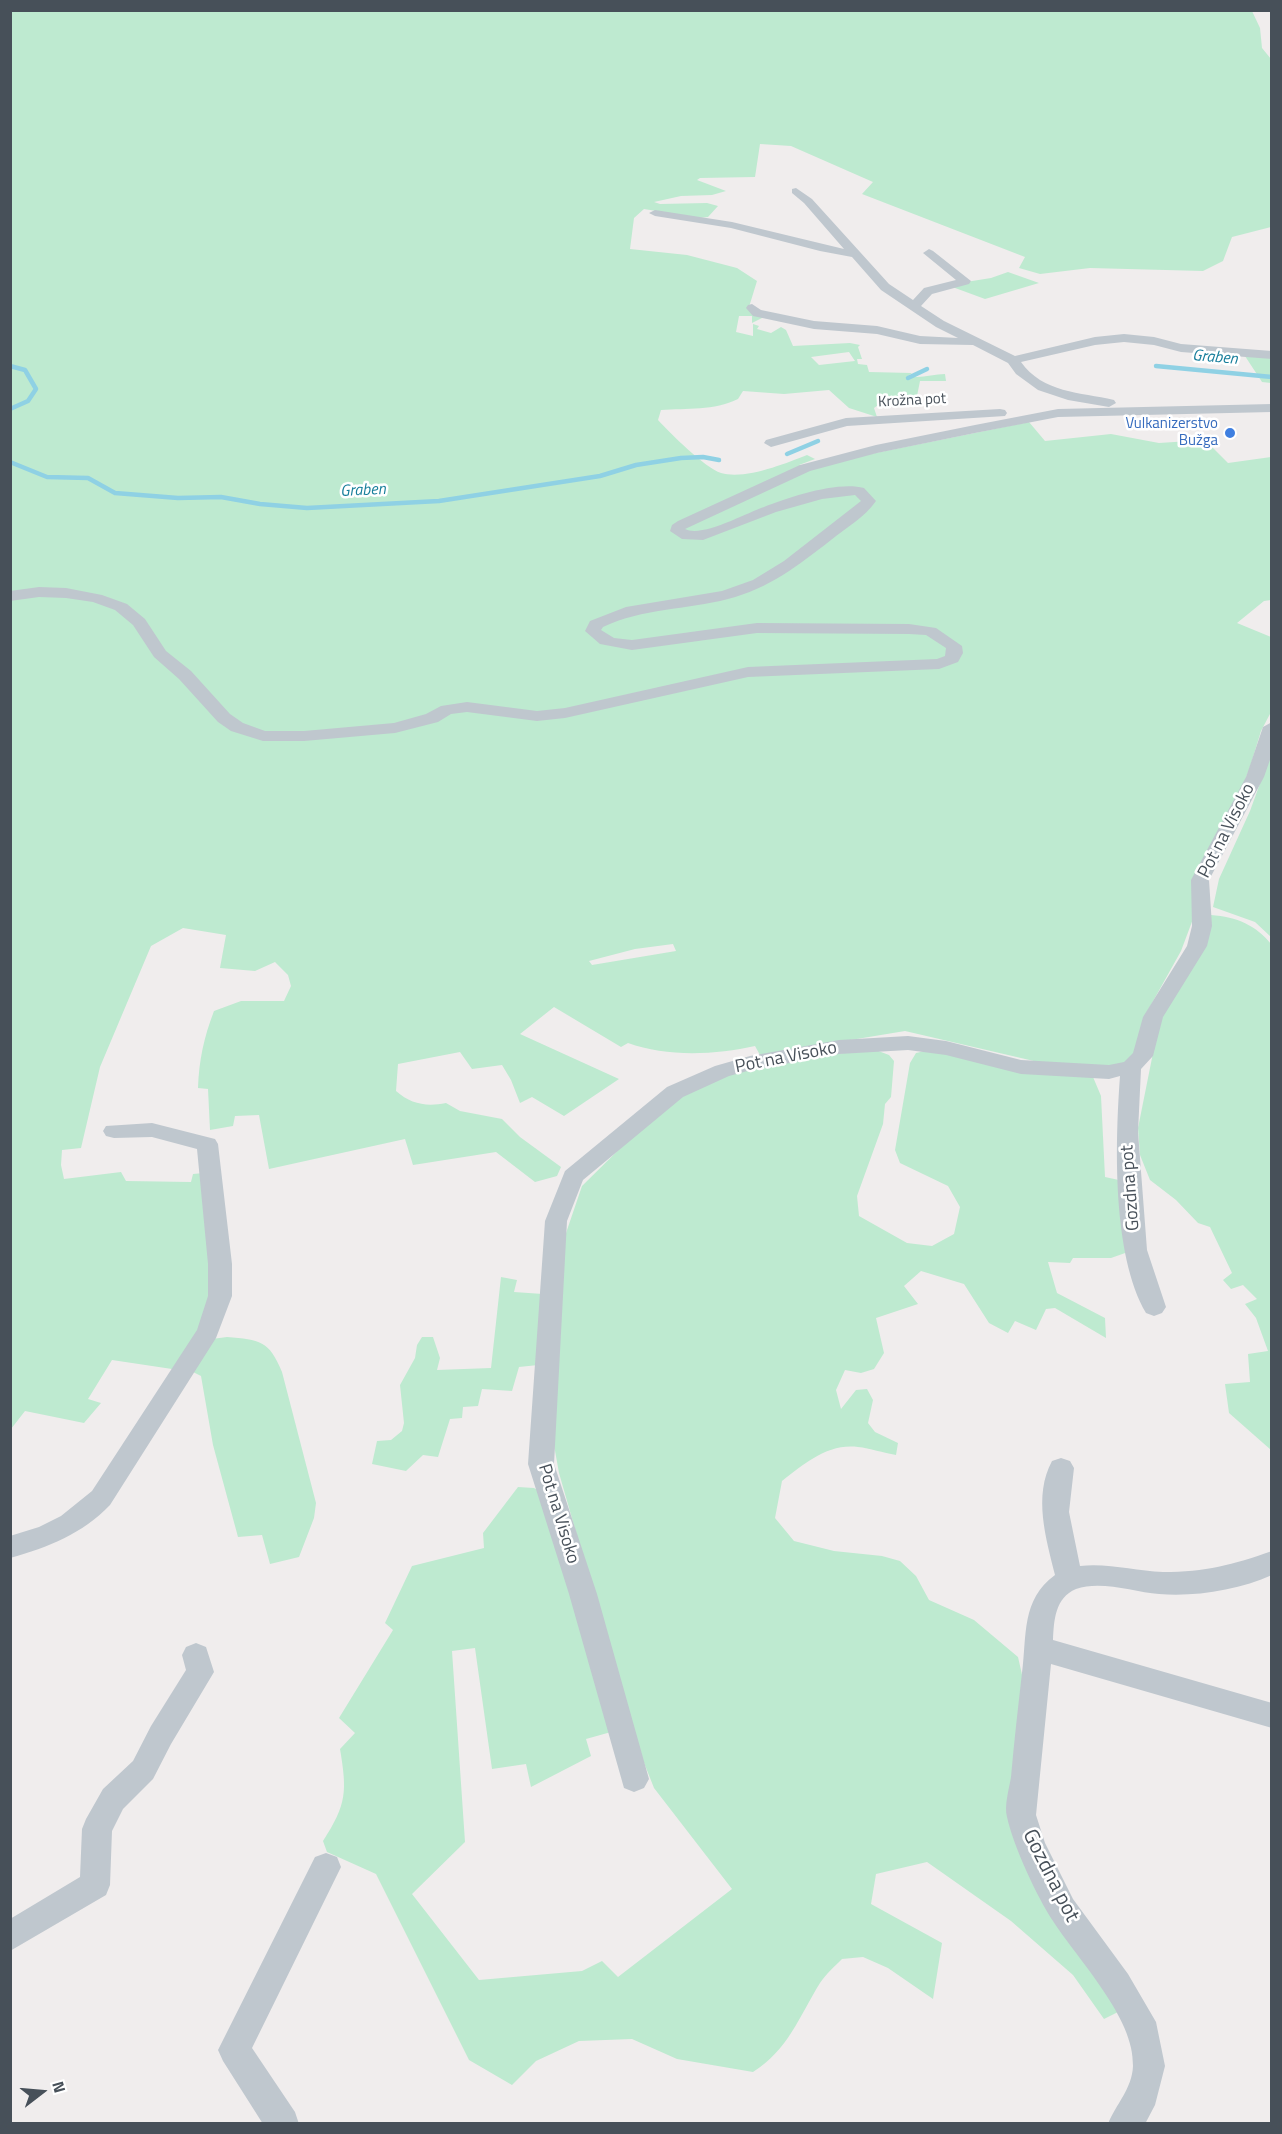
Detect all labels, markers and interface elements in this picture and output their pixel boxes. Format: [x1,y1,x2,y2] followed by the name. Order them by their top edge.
[1192,346,1238,370] water label: Graben
[878,390,946,412] street label: Krožna pot
[1125,415,1218,450] place label: Vulkanizerstvo Bužga
[1223,426,1237,440] marker: Vulkanizerstvo Bužga
[340,480,386,502] water label: Graben
[1194,780,1260,882] street label: Pot na Visoko
[733,1038,839,1078] street label: Pot na Visoko
[1117,1144,1145,1232] street label: Gozdna pot
[533,1462,583,1566] street label: Pot na Visoko
[1016,1826,1084,1926] street label: Gozdna pot
[12,2062,72,2122] north arrow
[46,2078,72,2096] text: N

